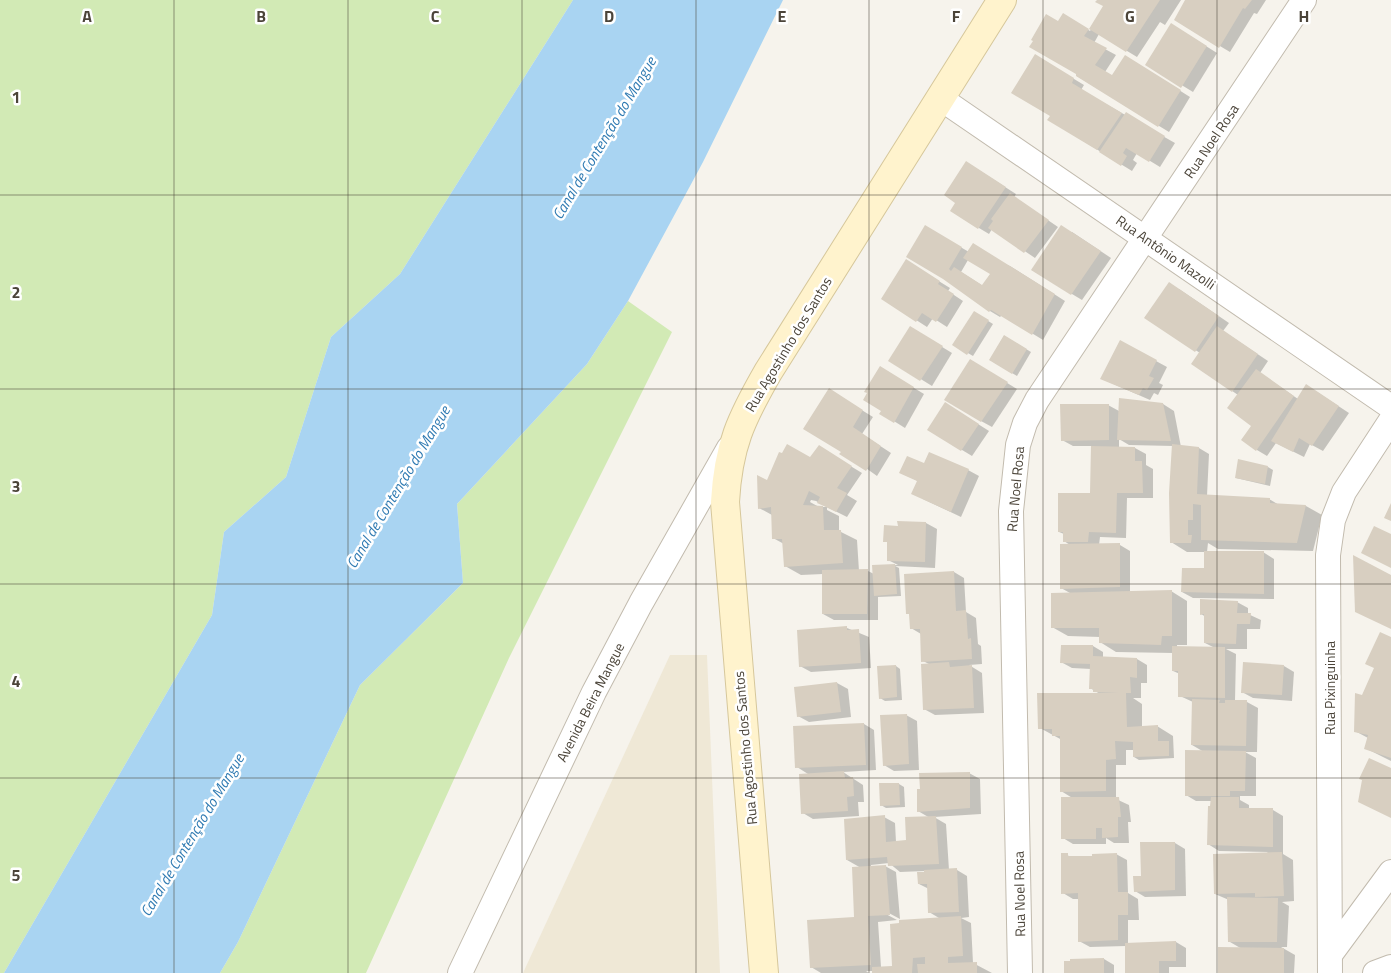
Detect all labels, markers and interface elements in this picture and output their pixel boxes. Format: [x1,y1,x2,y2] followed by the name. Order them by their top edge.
[82,4,92,28] text: A
[256,4,266,28] text: B
[431,4,440,28] text: C
[604,4,614,28] text: D
[778,4,787,28] text: E
[952,4,961,28] text: F
[1125,4,1135,28] text: G
[1299,4,1309,28] text: H
[546,51,662,224] water label: Canal de Contenção do Mangue
[12,85,20,109] text: 1
[1178,100,1244,182] street label: Rua Noel Rosa
[1112,210,1220,294] street label: Rua Antônio Mazolli
[739,273,837,415] street label: Rua Agostinho dos Santos
[12,280,20,304] text: 2
[340,400,456,573] water label: Canal de Contenção do Mangue
[1001,445,1029,533] street label: Rua Noel Rosa
[12,474,20,498] text: 3
[551,639,629,765] street label: Avenida Beira Mangue
[1319,641,1340,735] street label: Rua Pixinguinha
[12,669,21,693] text: 4
[728,670,762,826] street label: Rua Agostinho dos Santos
[134,748,250,921] water label: Canal de Contenção do Mangue
[1008,851,1030,937] street label: Rua Noel Rosa
[12,863,21,887] text: 5

